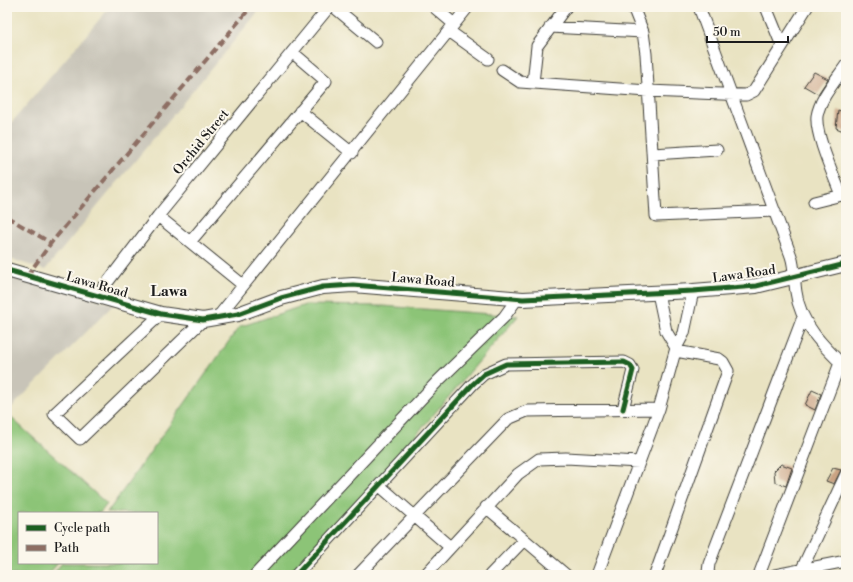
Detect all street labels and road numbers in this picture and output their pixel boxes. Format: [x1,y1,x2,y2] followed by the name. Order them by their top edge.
[170,106,232,178] street label: Orchid Street
[711,262,777,286] street label: Lawa Road
[64,269,130,302] street label: Lawa Road
[391,269,456,291] street label: Lawa Road

